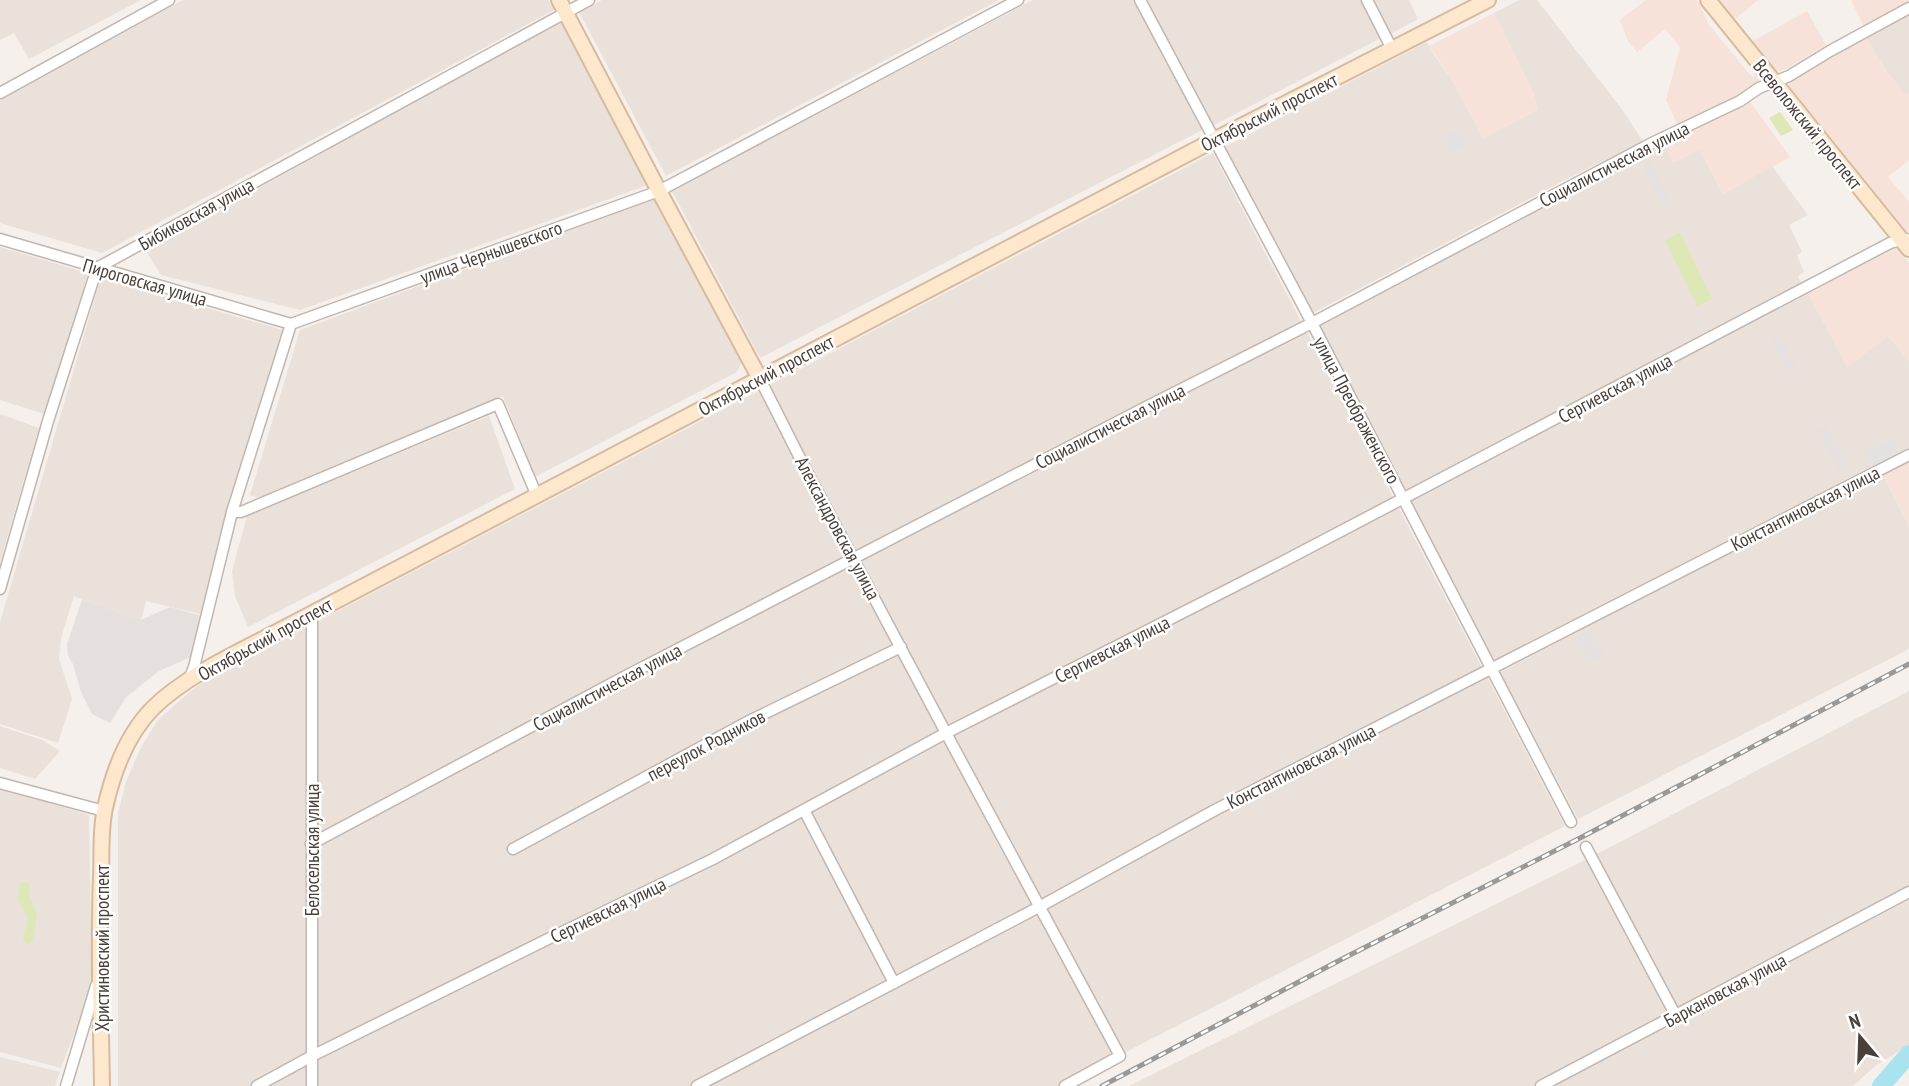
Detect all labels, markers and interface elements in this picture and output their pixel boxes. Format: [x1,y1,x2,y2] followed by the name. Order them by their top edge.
[1748,54,1868,195] street label: Всеволожский проспект
[1197,67,1342,157] street label: Октябрьский проспект
[1535,116,1693,212] street label: Социалистическая улица
[134,172,258,256] street label: Бибиковская улица
[417,215,565,289] street label: улица Чернышевского
[80,253,210,311] street label: Пироговская улица
[694,329,839,421] street label: Октябрьский проспект
[1308,332,1406,488] street label: улица Преображенского
[1554,348,1676,428] street label: Сергиевская улица
[1031,378,1189,474] street label: Социалистическая улица
[790,452,886,604] street label: Александровская улица
[1727,460,1883,556] street label: Константиновская улица
[193,592,337,686] street label: Октябрьский проспект
[1051,610,1173,688] street label: Сергиевская улица
[529,638,685,736] street label: Социалистическая улица
[643,704,769,786] street label: переулок Родников
[1223,718,1379,814] street label: Константиновская улица
[300,784,324,916] street label: Белосельская улица
[90,864,114,1031] street label: Христиновский проспект
[546,872,670,948] street label: Сергиевская улица
[1660,948,1790,1032] street label: Баркановская улица
[1825,1002,1895,1072] north arrow
[1846,1008,1863,1034] text: N

